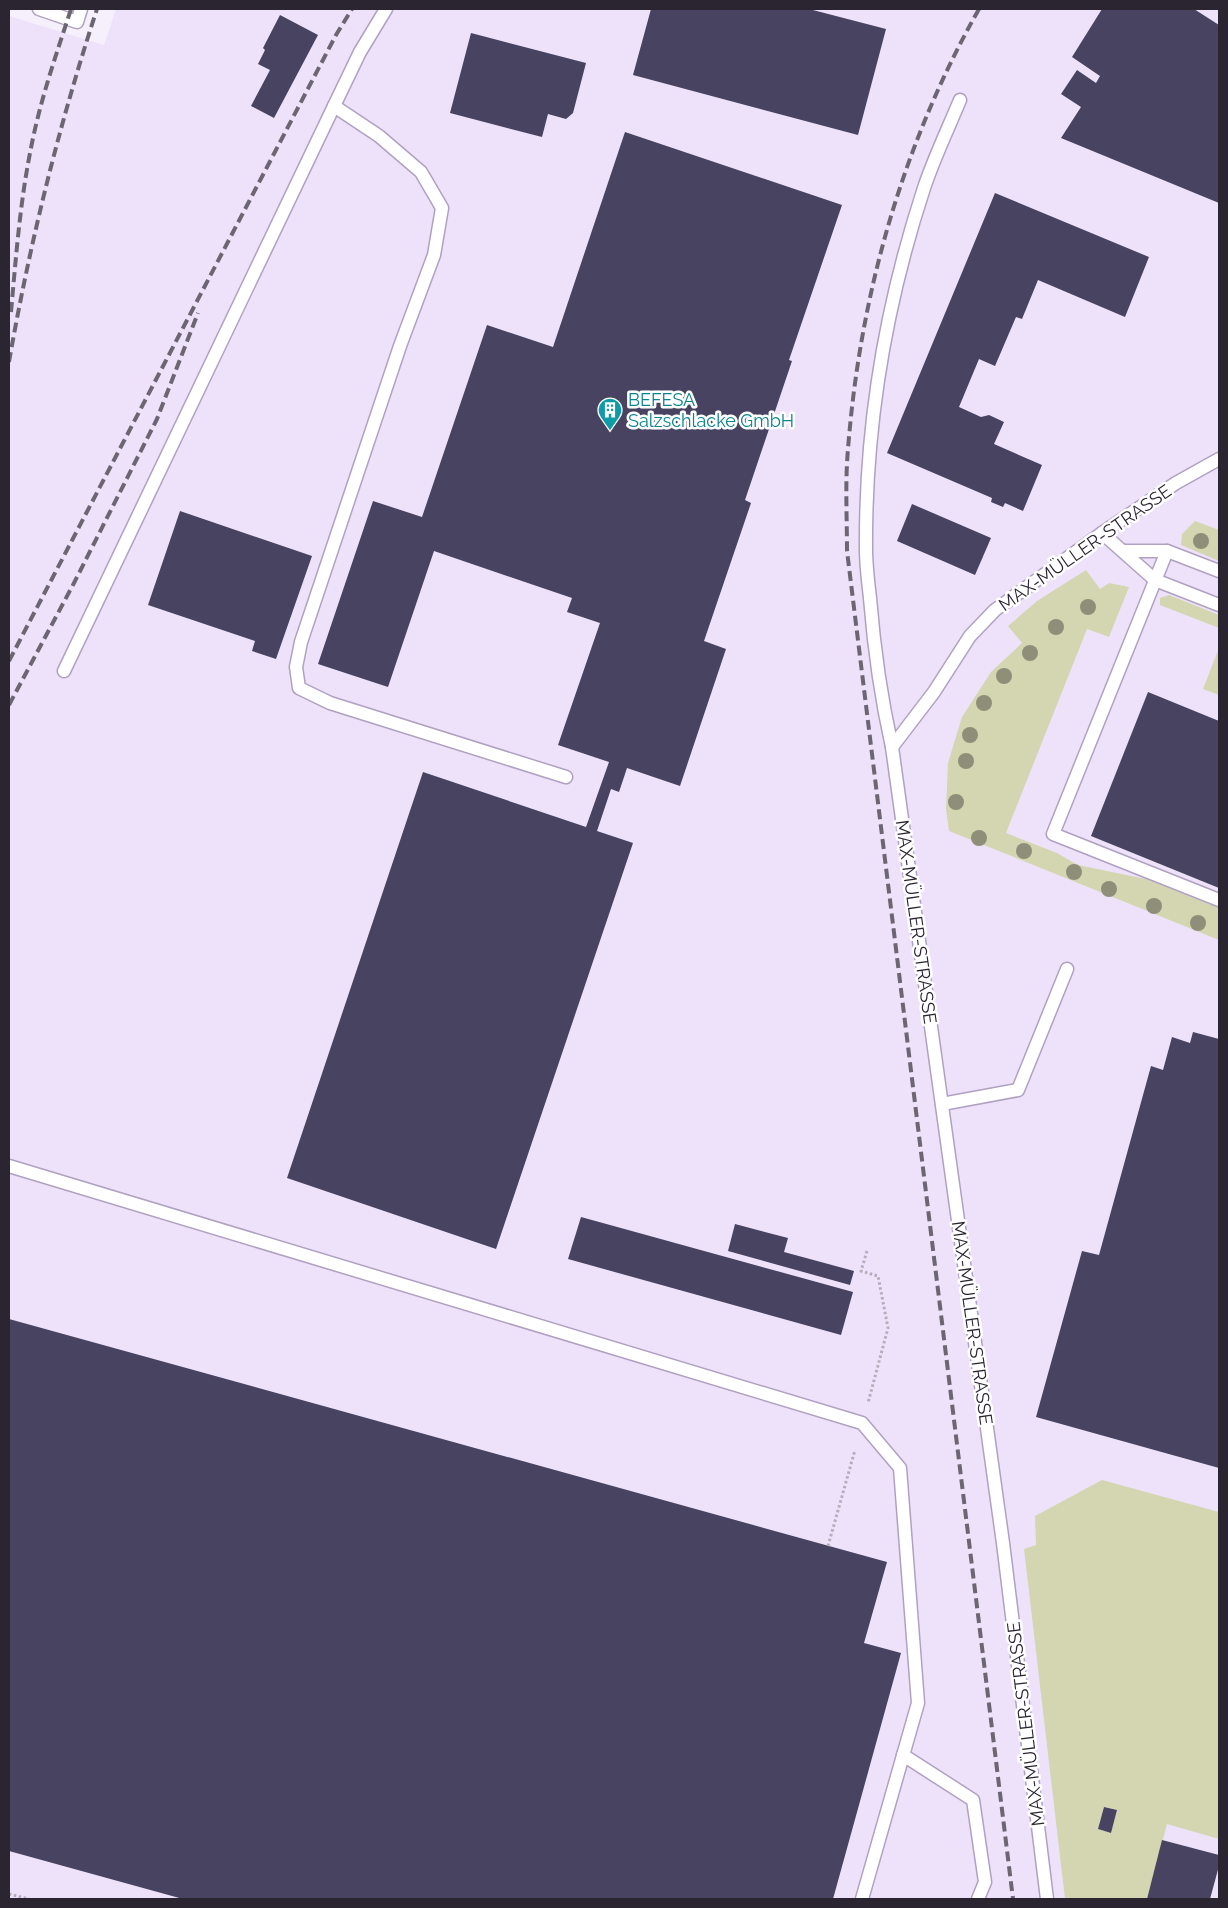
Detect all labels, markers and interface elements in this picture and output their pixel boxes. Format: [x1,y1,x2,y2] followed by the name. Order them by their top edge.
[628,389,794,431] place label: BEFESA Salzschlacke GmbH
[597,397,623,431] building icon: BEFESA Salzschlacke GmbH
[994,480,1175,615] street label: MAX-MÜLLER-STRASSE
[892,819,941,1025] street label: MAX-MÜLLER-STRASSE
[948,1220,997,1426] street label: MAX-MÜLLER-STRASSE
[1003,1621,1048,1827] street label: MAX-MÜLLER-STRASSE

